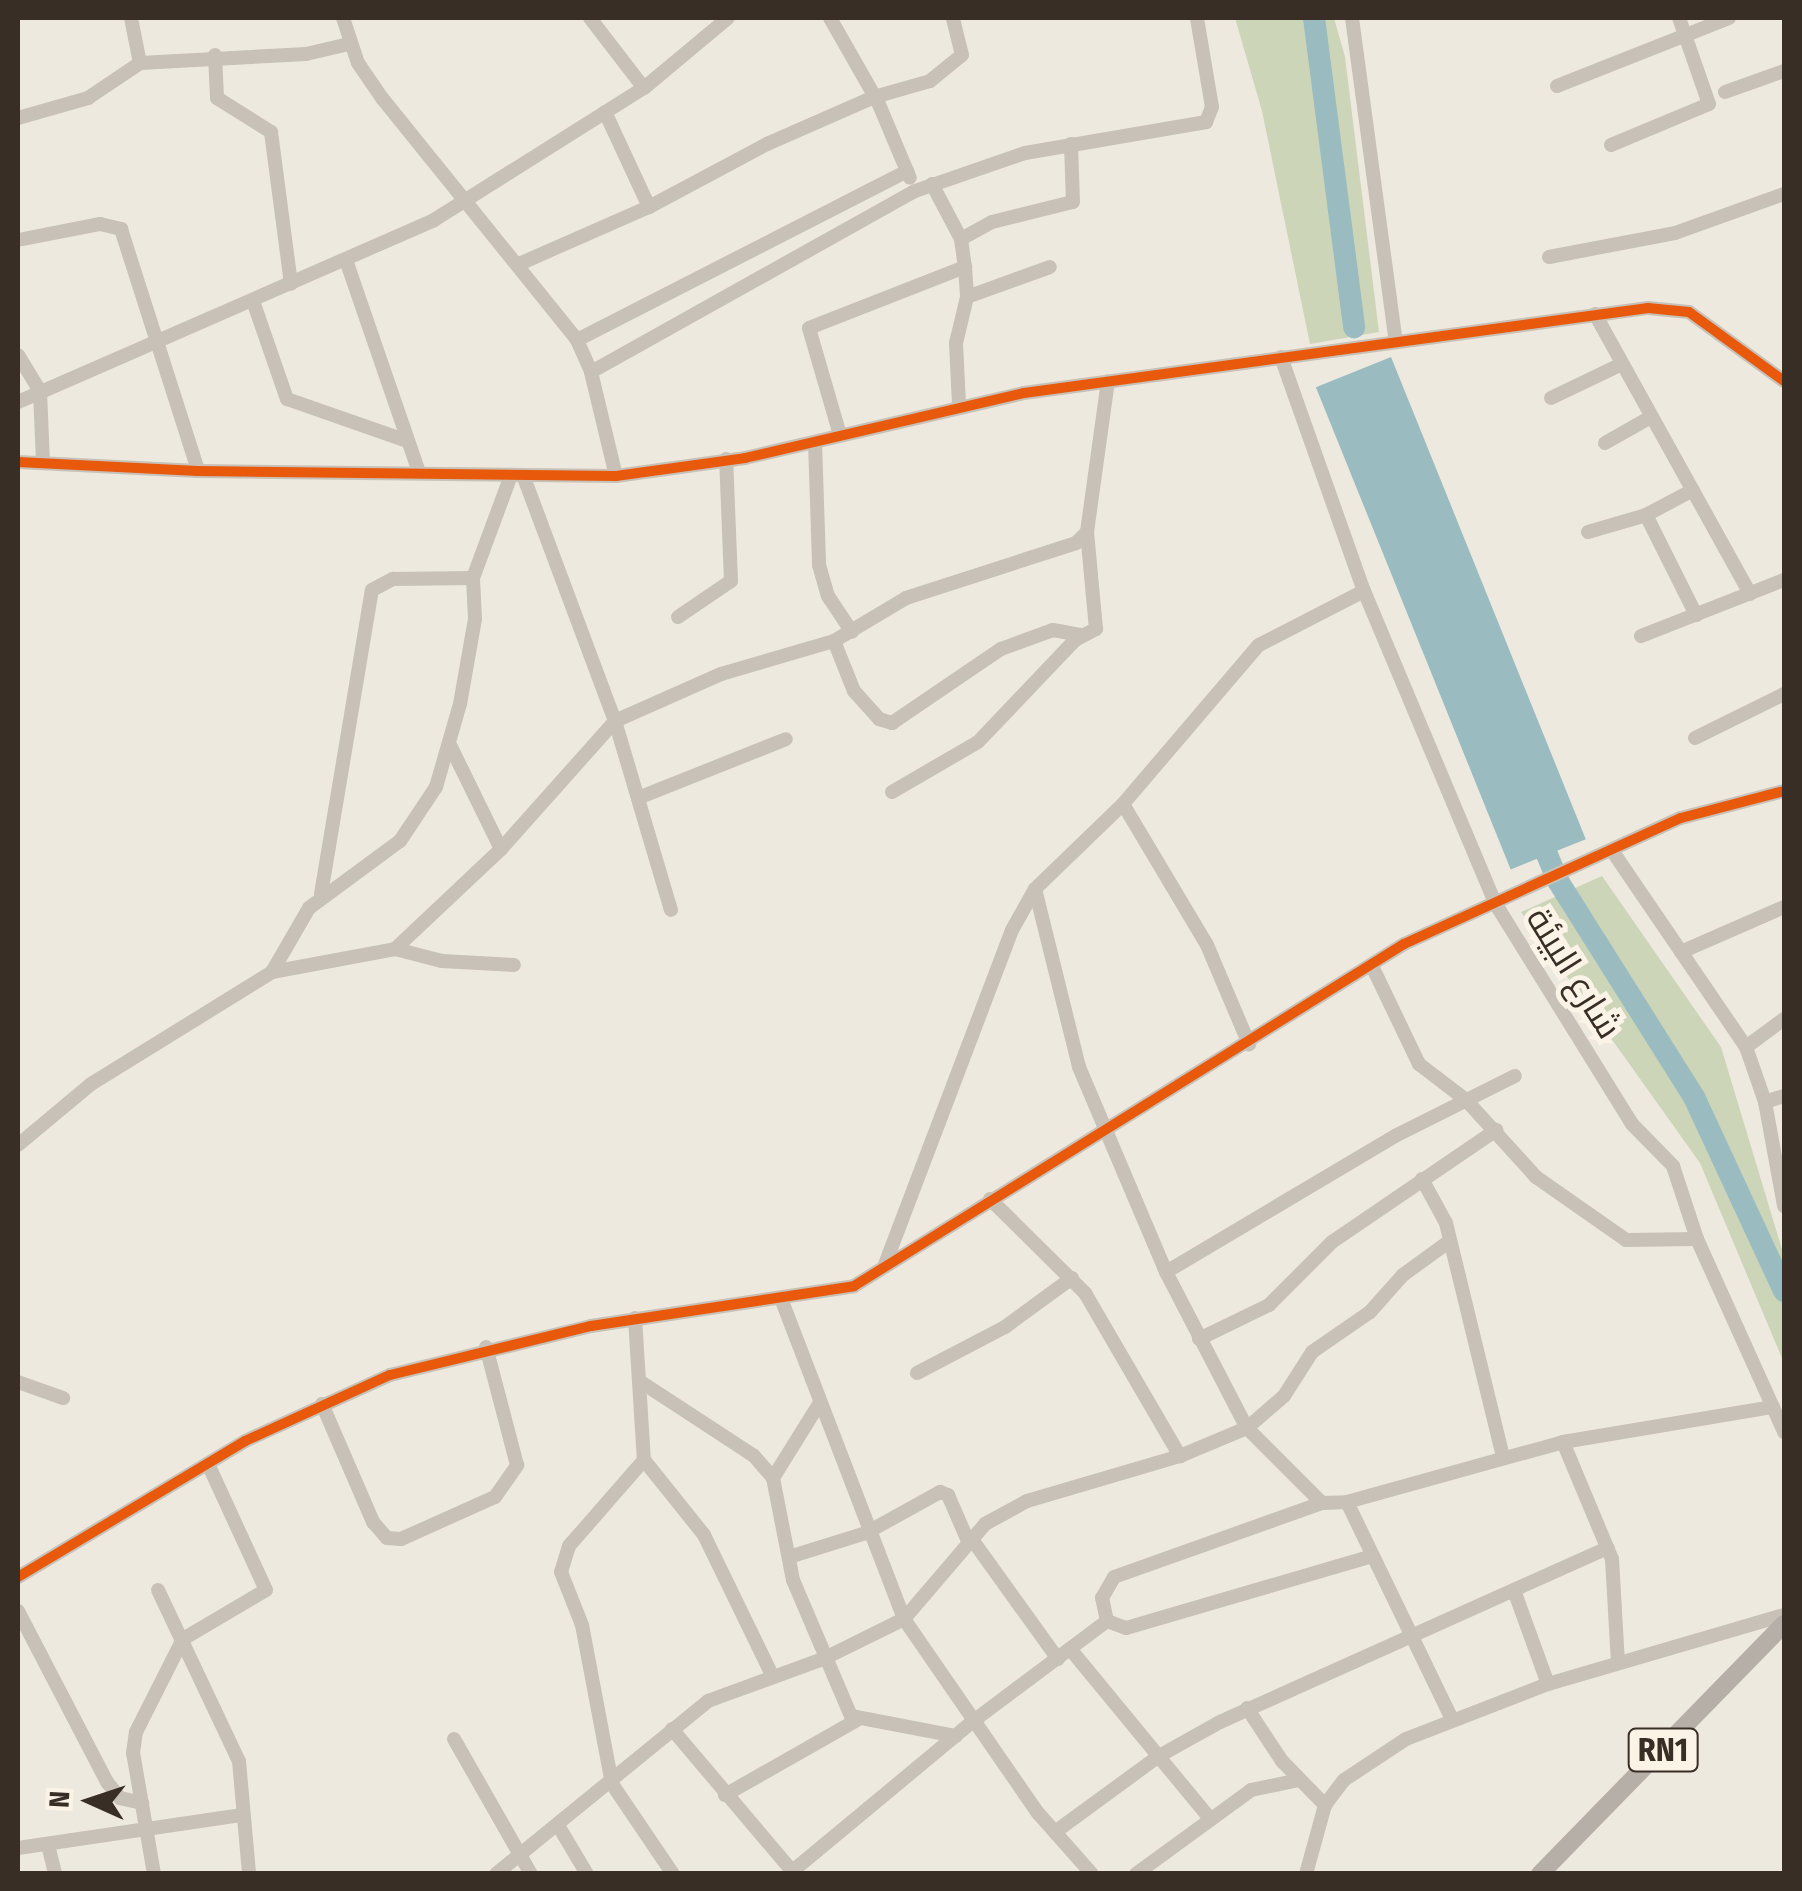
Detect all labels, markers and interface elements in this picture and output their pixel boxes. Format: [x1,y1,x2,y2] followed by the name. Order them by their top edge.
[1517,900,1631,1046] street label: شارع البيئة
[1626,1723,1700,1777] road number: RN1
[40,1751,140,1851] north arrow
[43,1790,76,1809] text: N

